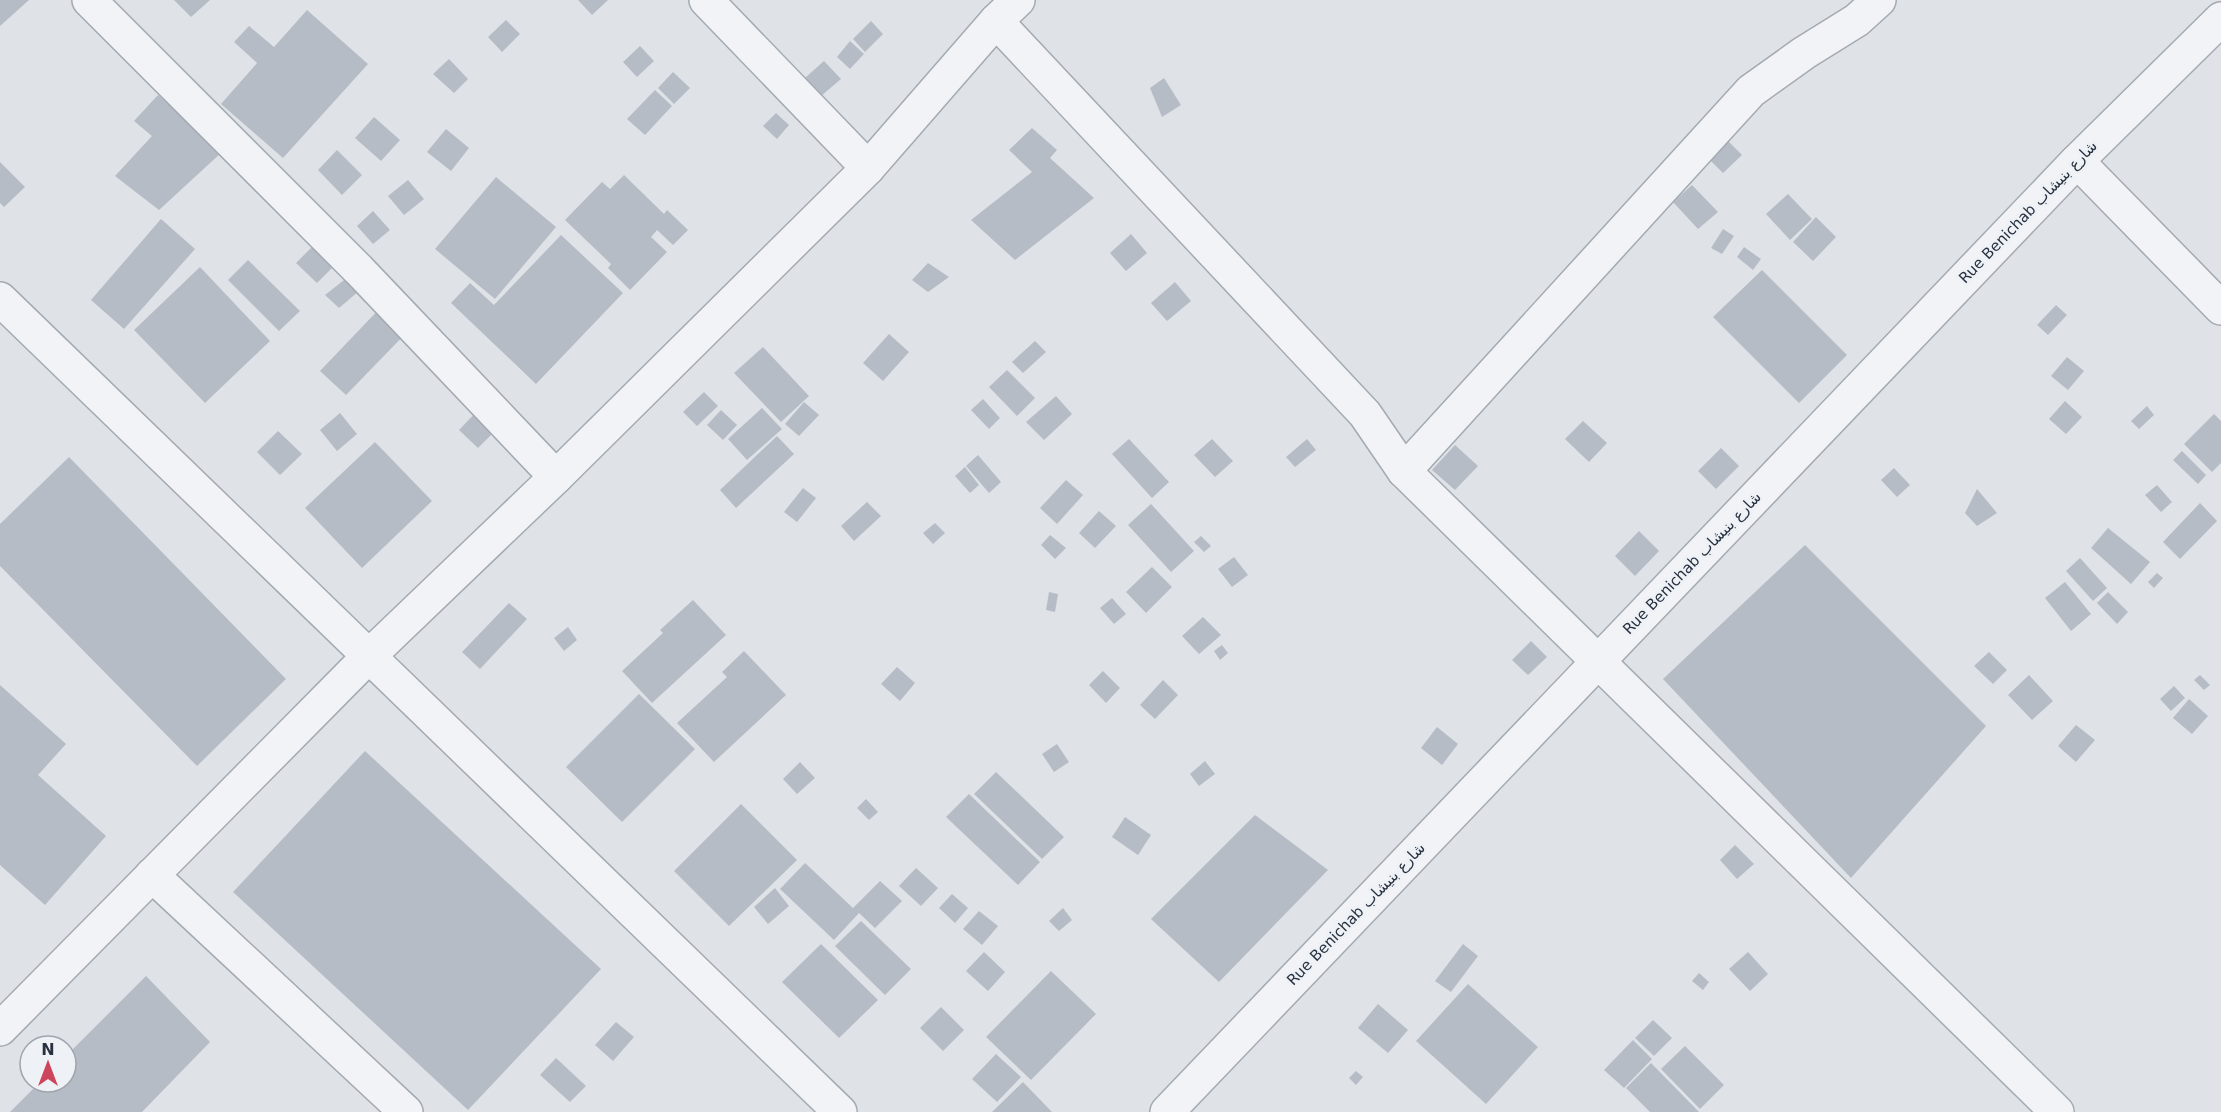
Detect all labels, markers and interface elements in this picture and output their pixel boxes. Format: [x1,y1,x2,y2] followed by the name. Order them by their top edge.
[1955,137,2101,287] street label: Rue Benichab شارع بنيشاب
[1619,488,1765,638] street label: Rue Benichab شارع بنيشاب
[1283,839,1429,989] street label: Rue Benichab شارع بنيشاب
[18,1034,78,1094] north arrow
[41,1040,55,1059] text: N

